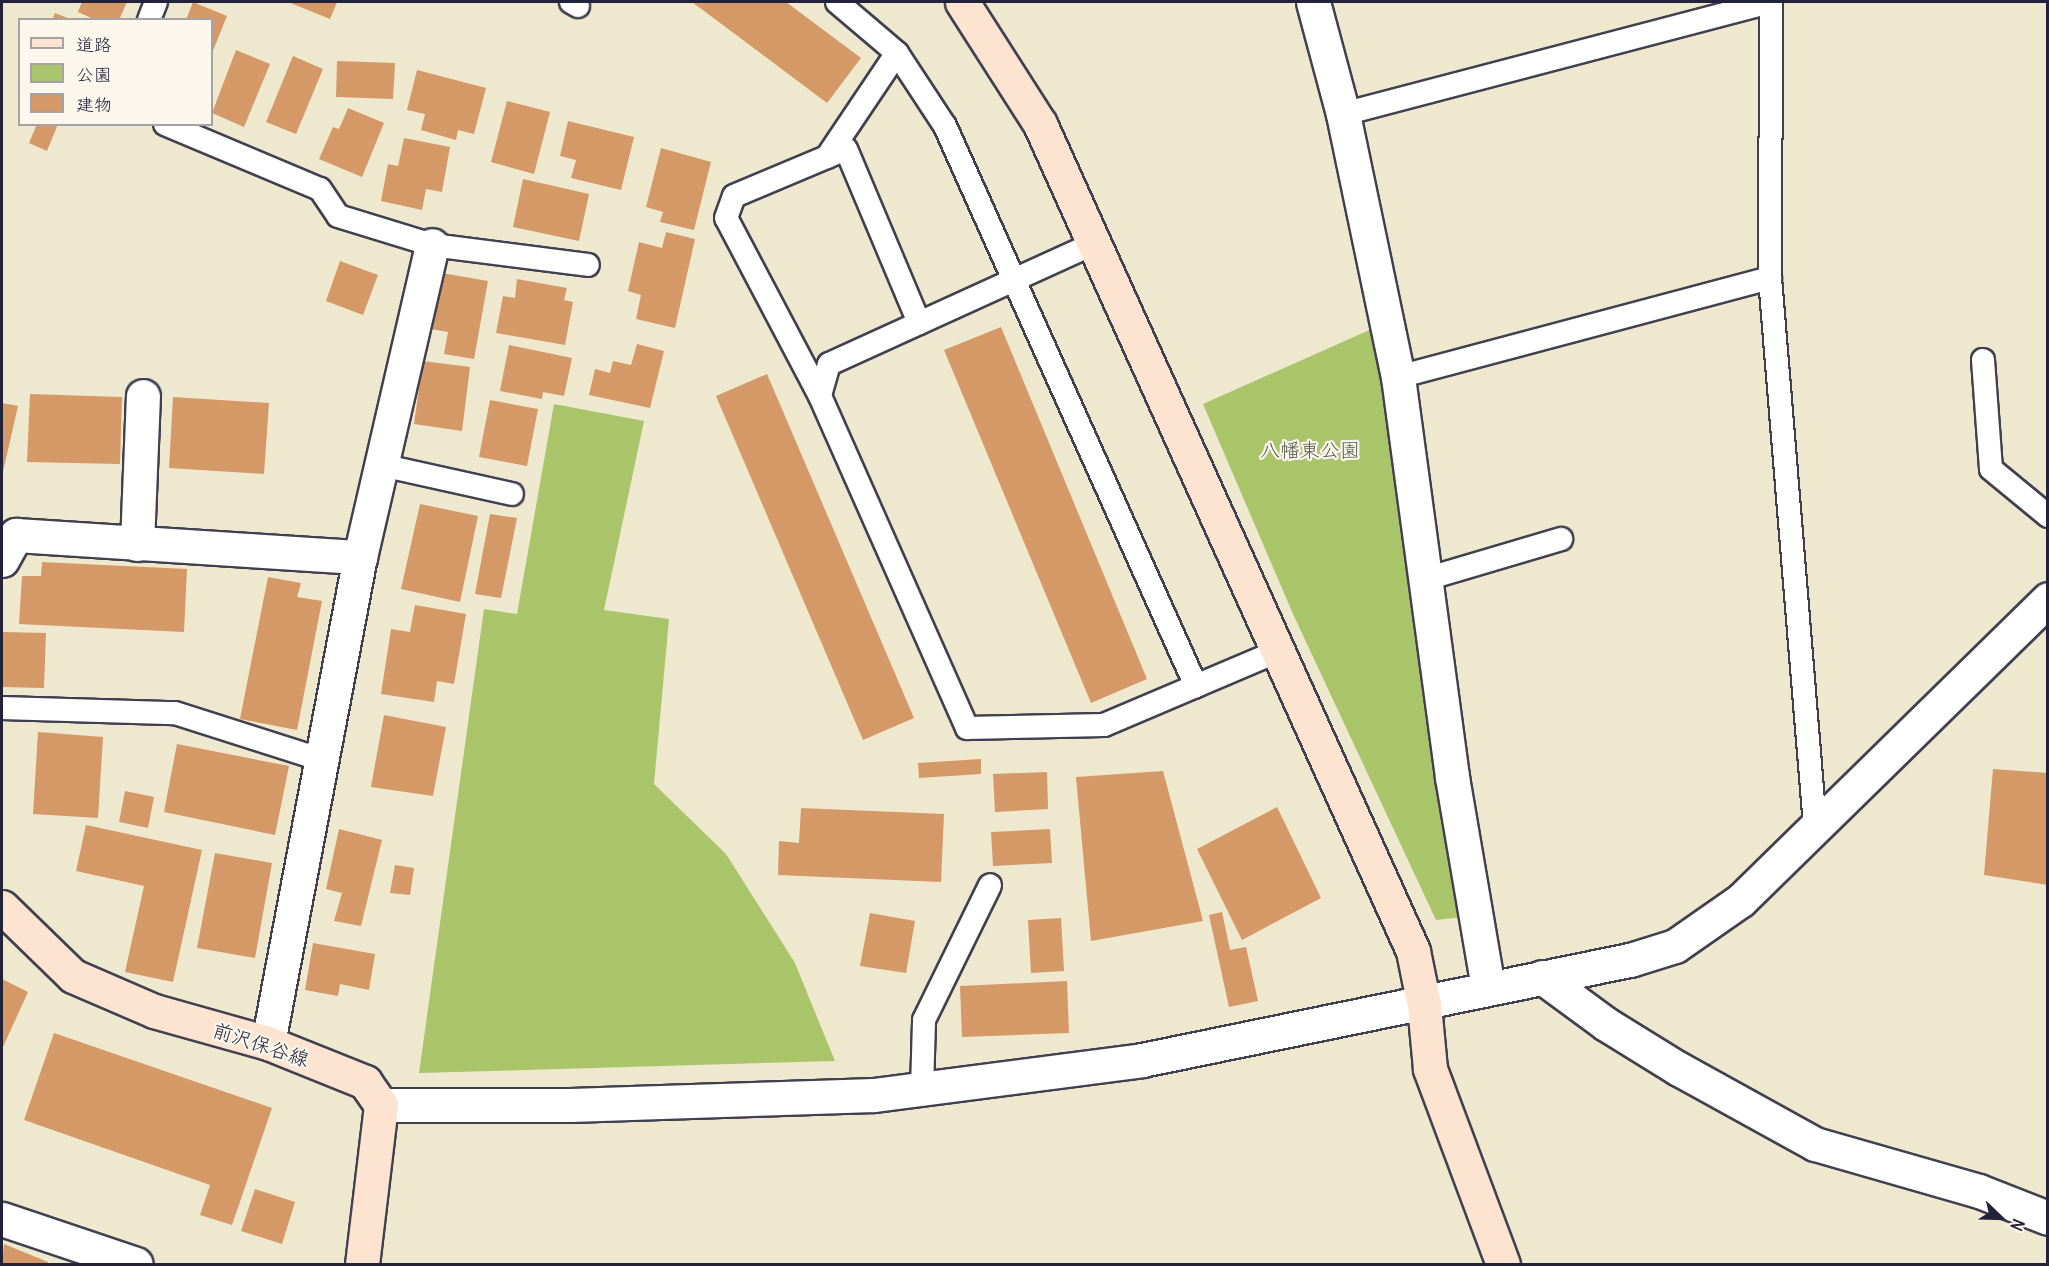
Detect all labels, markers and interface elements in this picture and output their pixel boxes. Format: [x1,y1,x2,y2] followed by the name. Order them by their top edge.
[18,18,213,126] legend
[76,33,112,56] text: 道路
[76,63,112,86] text: 公園
[76,93,112,116] text: 建物
[1260,437,1360,461] park label: 八幡東公園
[210,1017,312,1071] street label: 前沢保谷線
[1971,1188,2031,1248] north arrow
[2006,1216,2029,1234] text: N

